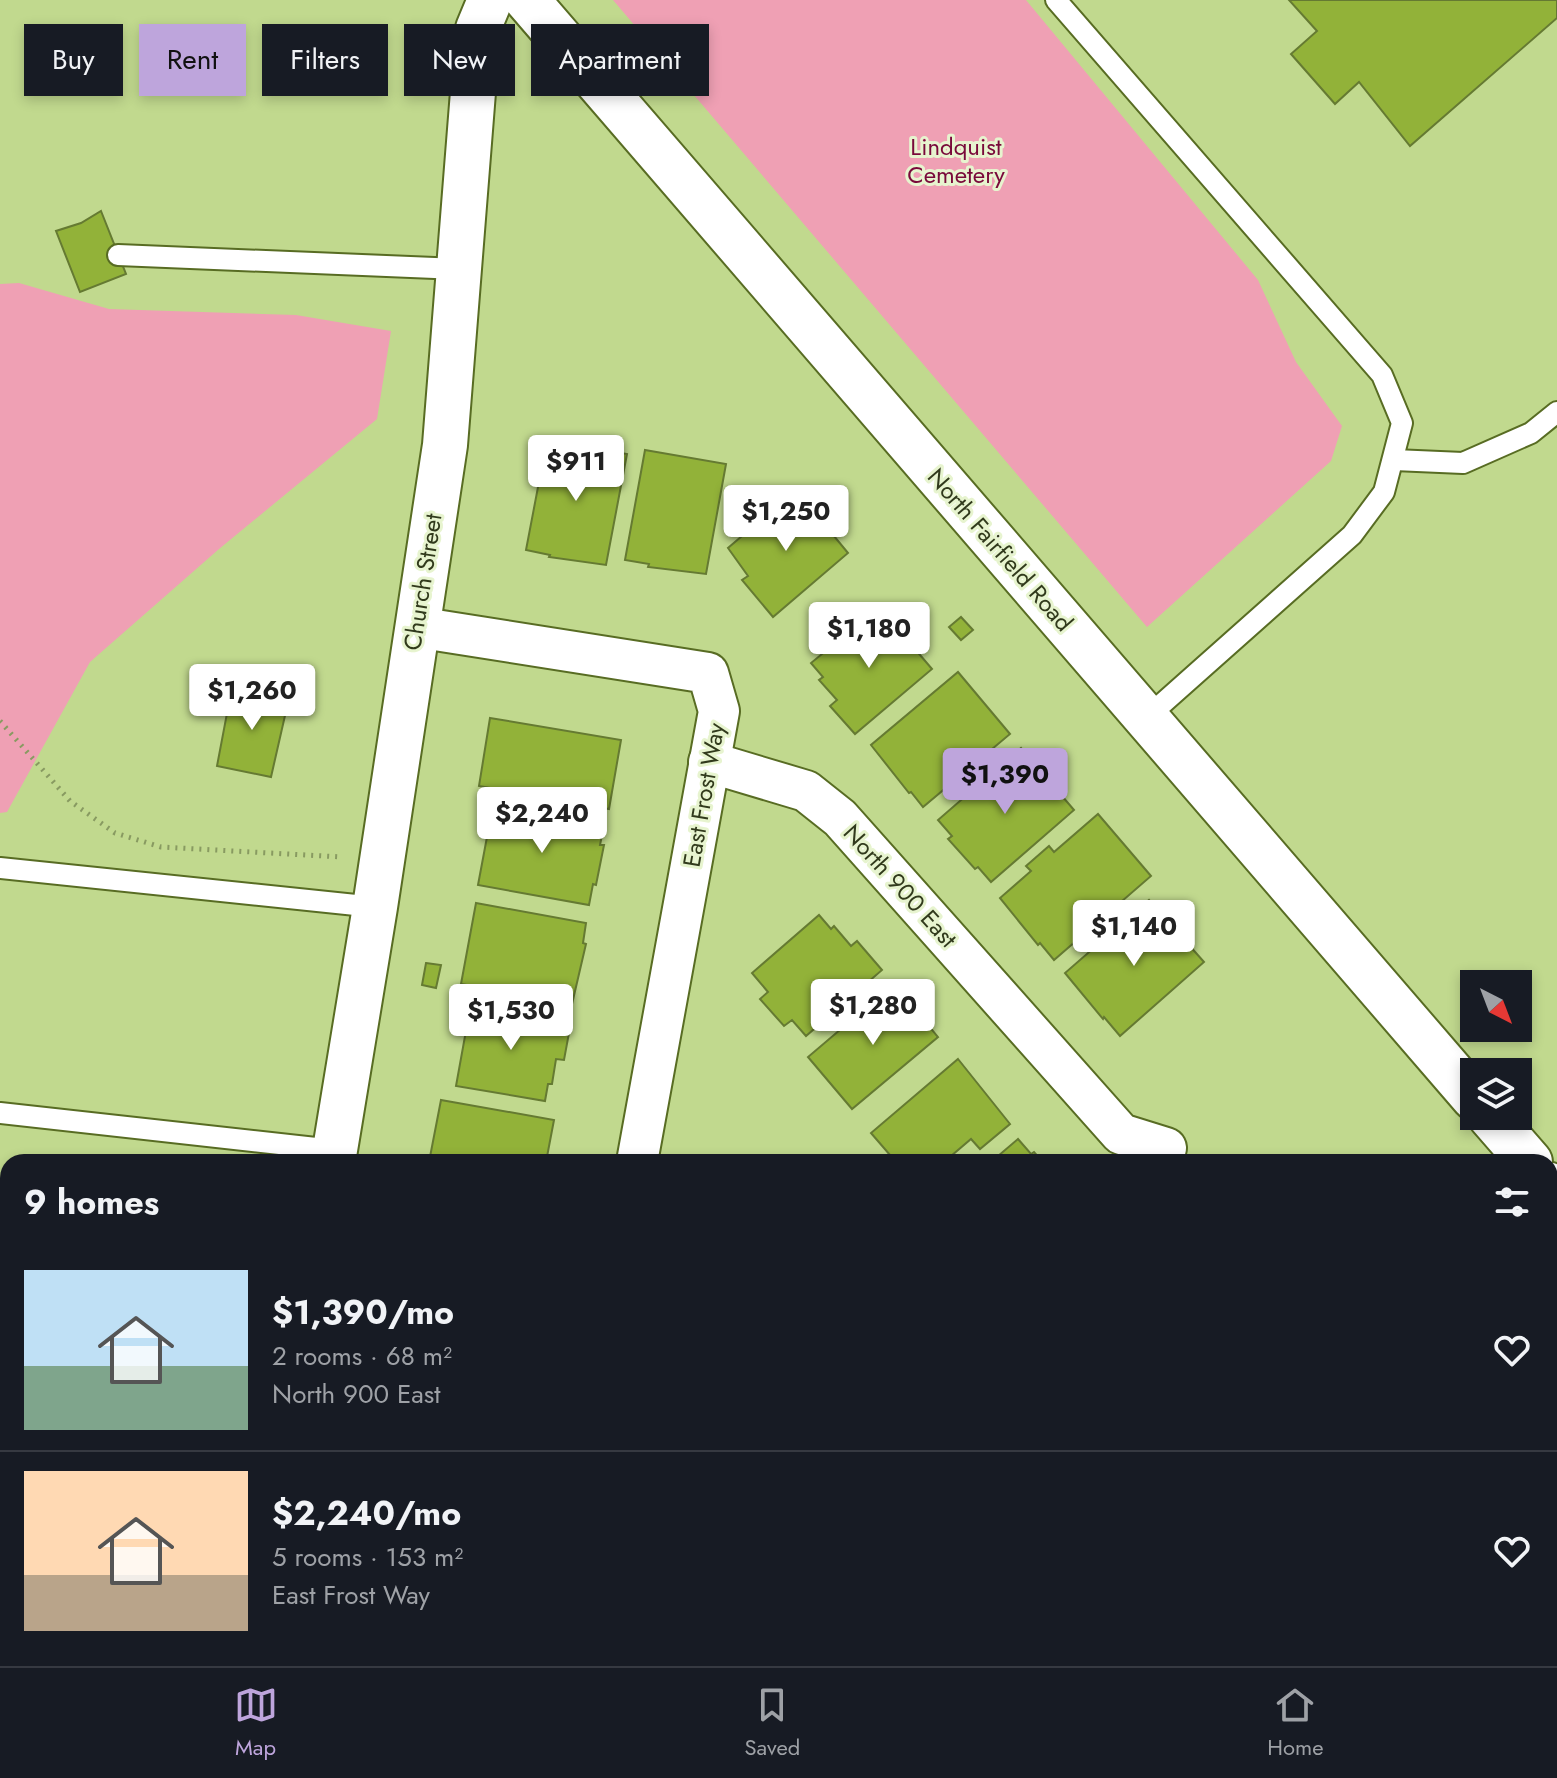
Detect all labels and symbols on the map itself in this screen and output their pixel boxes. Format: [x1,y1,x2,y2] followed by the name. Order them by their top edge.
[907,129,1005,192] park label: Lindquist Cemetery
[529,435,623,503] pin: $911
[919,460,1081,639] street label: North Fairfield Road
[721,485,851,553] pin: $1,250
[394,511,451,653] street label: Church Street
[804,602,934,670] pin: $1,180
[187,664,317,732] pin: $1,260
[674,720,733,870] street label: East Frost Way
[940,748,1070,816] pin: $1,390
[477,787,607,855] pin: $2,240
[835,816,966,955] street label: North 900 East
[1069,900,1199,968] pin: $1,140
[1460,970,1532,1042] north arrow
[808,979,938,1047] pin: $1,280
[446,984,576,1052] pin: $1,530

